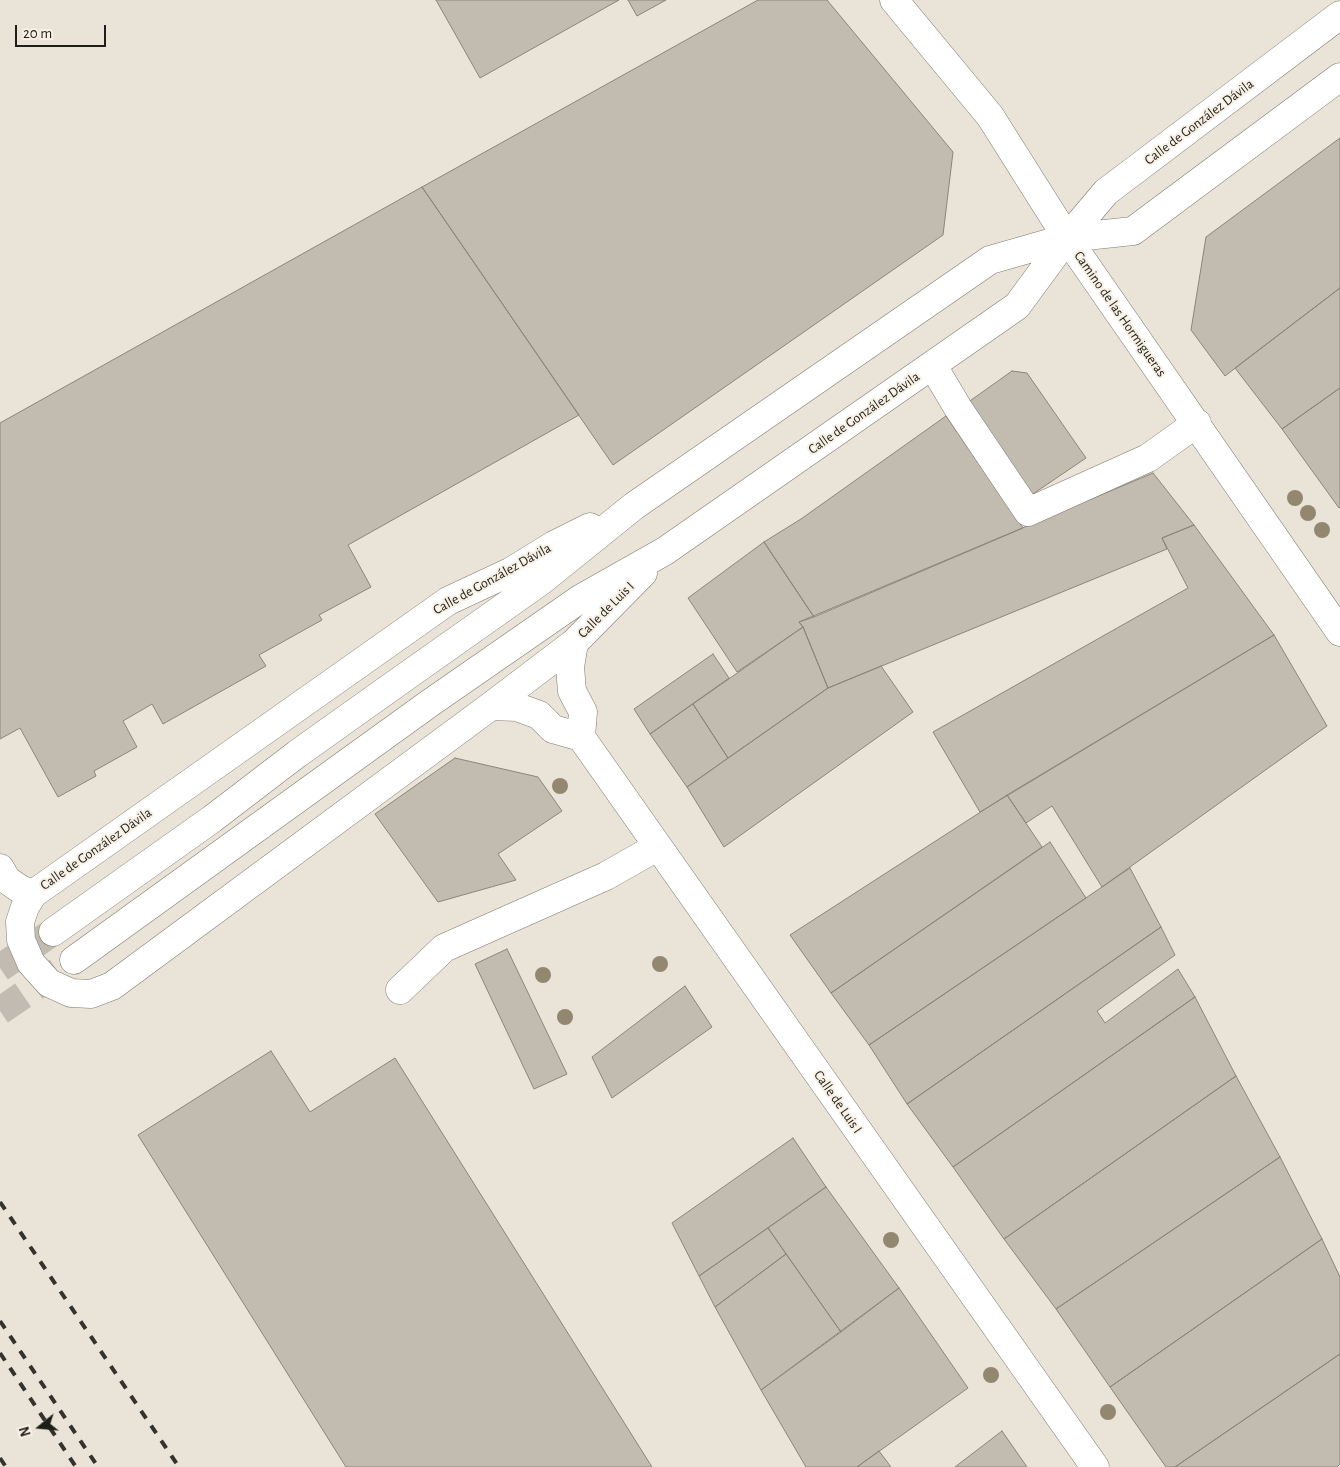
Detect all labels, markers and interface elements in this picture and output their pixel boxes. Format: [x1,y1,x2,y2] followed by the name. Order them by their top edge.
[18,15,109,47] scale bar
[23,26,52,41] text: 20 m
[1141,75,1257,169] street label: Calle de González Dávila
[1070,248,1170,380] street label: Camino de las Hormigueras
[805,368,923,458] street label: Calle de González Dávila
[430,540,554,618] street label: Calle de González Dávila
[574,578,638,642] street label: Calle de Luis I
[37,804,155,894] street label: Calle de González Dávila
[810,1067,866,1137] street label: Calle de Luis I
[15,1402,65,1452] north arrow
[18,1425,34,1438] text: N

